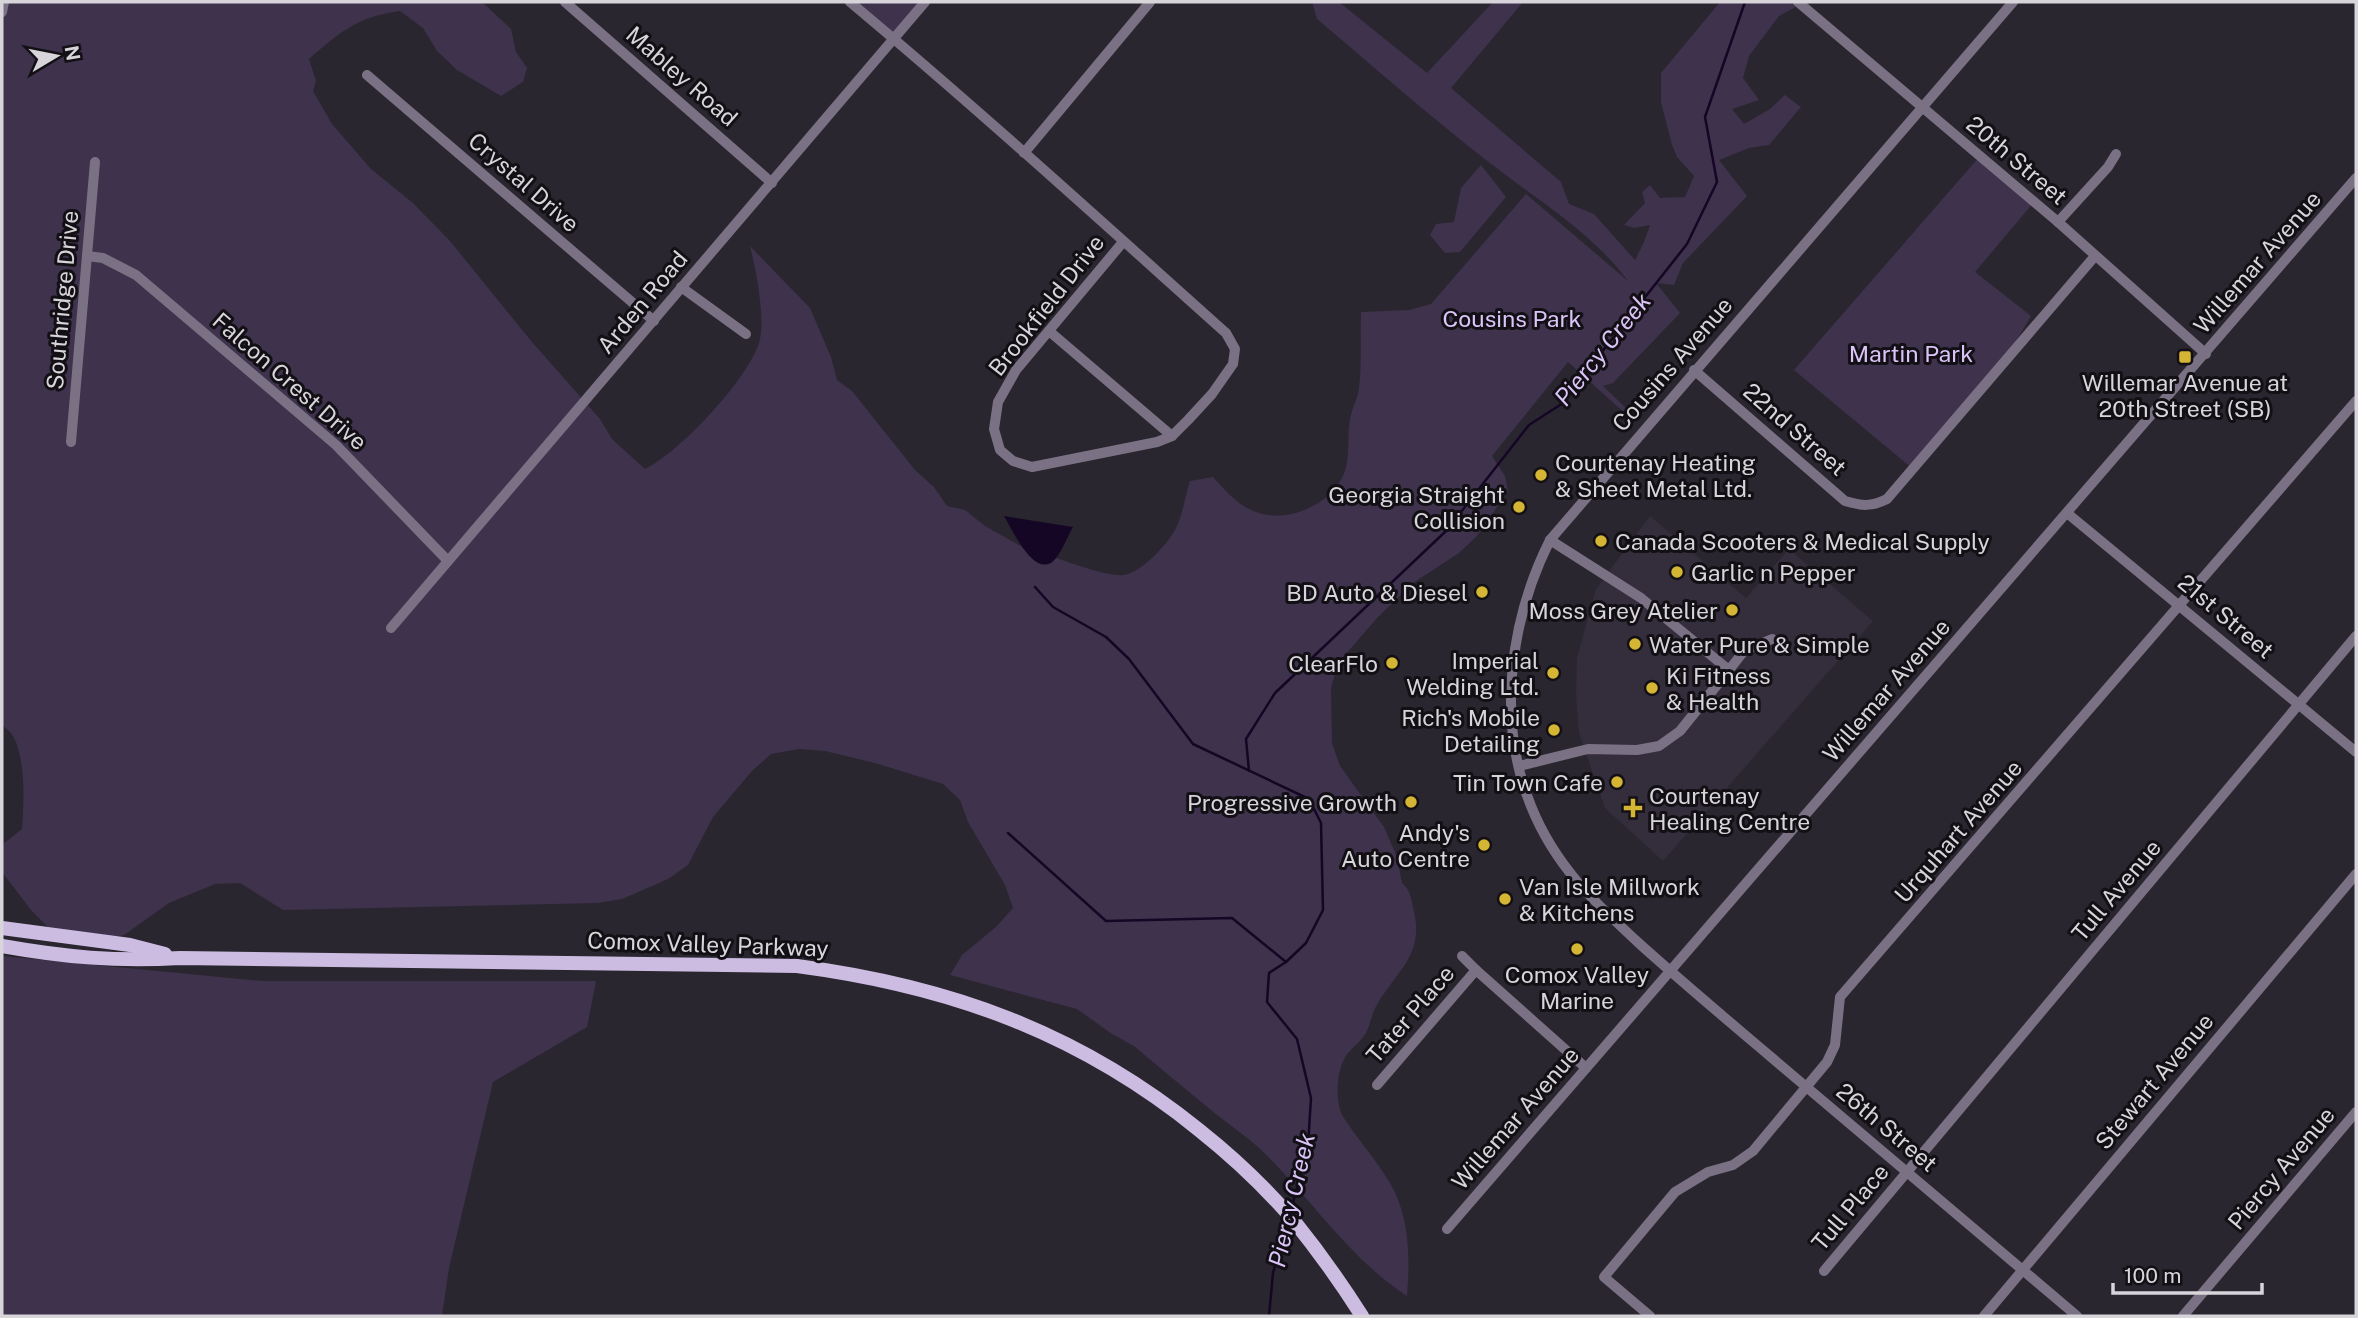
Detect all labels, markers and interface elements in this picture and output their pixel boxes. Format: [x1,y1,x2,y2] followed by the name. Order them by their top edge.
[621,20,743,132] street label: Mabley Road
[21,21,91,91] north arrow
[61,44,85,62] text: N
[1961,110,2073,210] street label: 20th Street
[463,127,585,237] street label: Crystal Drive
[2188,185,2326,339] street label: Willemar Avenue
[41,209,83,391] street label: Southridge Drive
[983,229,1109,381] street label: Brookfield Drive
[591,245,693,359] street label: Arden Road
[1548,287,1656,411] water label: Piercy Creek
[1606,291,1738,437] street label: Cousins Avenue
[1443,305,1582,332] park label: Cousins Park
[207,307,373,455] street label: Falcon Crest Drive
[1849,340,1973,367] park label: Martin Park
[2177,349,2193,365] marker: Willemar Avenue at 20th Street (SB)
[2082,369,2288,422] place label: Willemar Avenue at 20th Street (SB)
[1738,377,1852,481] street label: 22nd Street
[1555,449,1756,502] place label: Courtenay Heating & Sheet Metal Ltd.
[1533,467,1549,483] marker: Courtenay Heating & Sheet Metal Ltd.
[1328,481,1505,534] place label: Georgia Straight Collision
[1511,499,1527,515] marker: Georgia Straight Collision
[1615,528,1990,555] place label: Canada Scooters & Medical Supply
[1593,533,1609,549] marker: Canada Scooters & Medical Supply
[1691,559,1856,586] place label: Garlic n Pepper
[1669,564,1685,580] marker: Garlic n Pepper
[2173,568,2279,664] street label: 21st Street
[1286,579,1468,606] place label: BD Auto & Diesel
[1474,584,1490,600] marker: BD Auto & Diesel
[1528,597,1718,624] place label: Moss Grey Atelier
[1724,602,1740,618] marker: Moss Grey Atelier
[1817,613,1955,767] street label: Willemar Avenue
[1649,631,1870,658] place label: Water Pure & Simple
[1627,636,1643,652] marker: Water Pure & Simple
[1406,647,1539,700] place label: Imperial Welding Ltd.
[1288,650,1378,677] place label: ClearFlo
[1384,655,1400,671] marker: ClearFlo
[1666,662,1771,715] place label: Ki Fitness & Health
[1545,665,1561,681] marker: Imperial Welding Ltd.
[1644,680,1660,696] marker: Ki Fitness & Health
[1401,704,1540,757] place label: Rich's Mobile Detailing
[1546,722,1562,738] marker: Rich's Mobile Detailing
[1889,754,2027,908] street label: Urquhart Avenue
[1453,769,1603,796] place label: Tin Town Cafe
[1609,774,1625,790] marker: Tin Town Cafe
[1649,782,1810,835] place label: Courtenay Healing Centre
[1187,789,1397,816] place label: Progressive Growth
[1403,794,1419,810] marker: Progressive Growth
[1623,798,1643,818] marker: Courtenay Healing Centre
[1341,819,1470,872] place label: Andy's Auto Centre
[2066,834,2166,946] street label: Tull Avenue
[1476,837,1492,853] marker: Andy's Auto Centre
[1519,873,1700,926] place label: Van Isle Millwork & Kitchens
[1497,891,1513,907] marker: Van Isle Millwork & Kitchens
[587,926,829,962] street label: Comox Valley Parkway
[1569,941,1585,957] marker: Comox Valley Marine
[1360,960,1460,1068] street label: Tater Place
[1505,961,1649,1014] place label: Comox Valley Marine
[2089,1008,2219,1154] street label: Stewart Avenue
[1446,1041,1584,1195] street label: Willemar Avenue
[1831,1077,1943,1177] street label: 26th Street
[2222,1101,2340,1235] street label: Piercy Avenue
[1262,1130,1320,1270] water label: Piercy Creek
[1806,1158,1894,1256] street label: Tull Place
[2113,1252,2262,1296] scale bar
[2124,1263,2181,1288] text: 100 m

